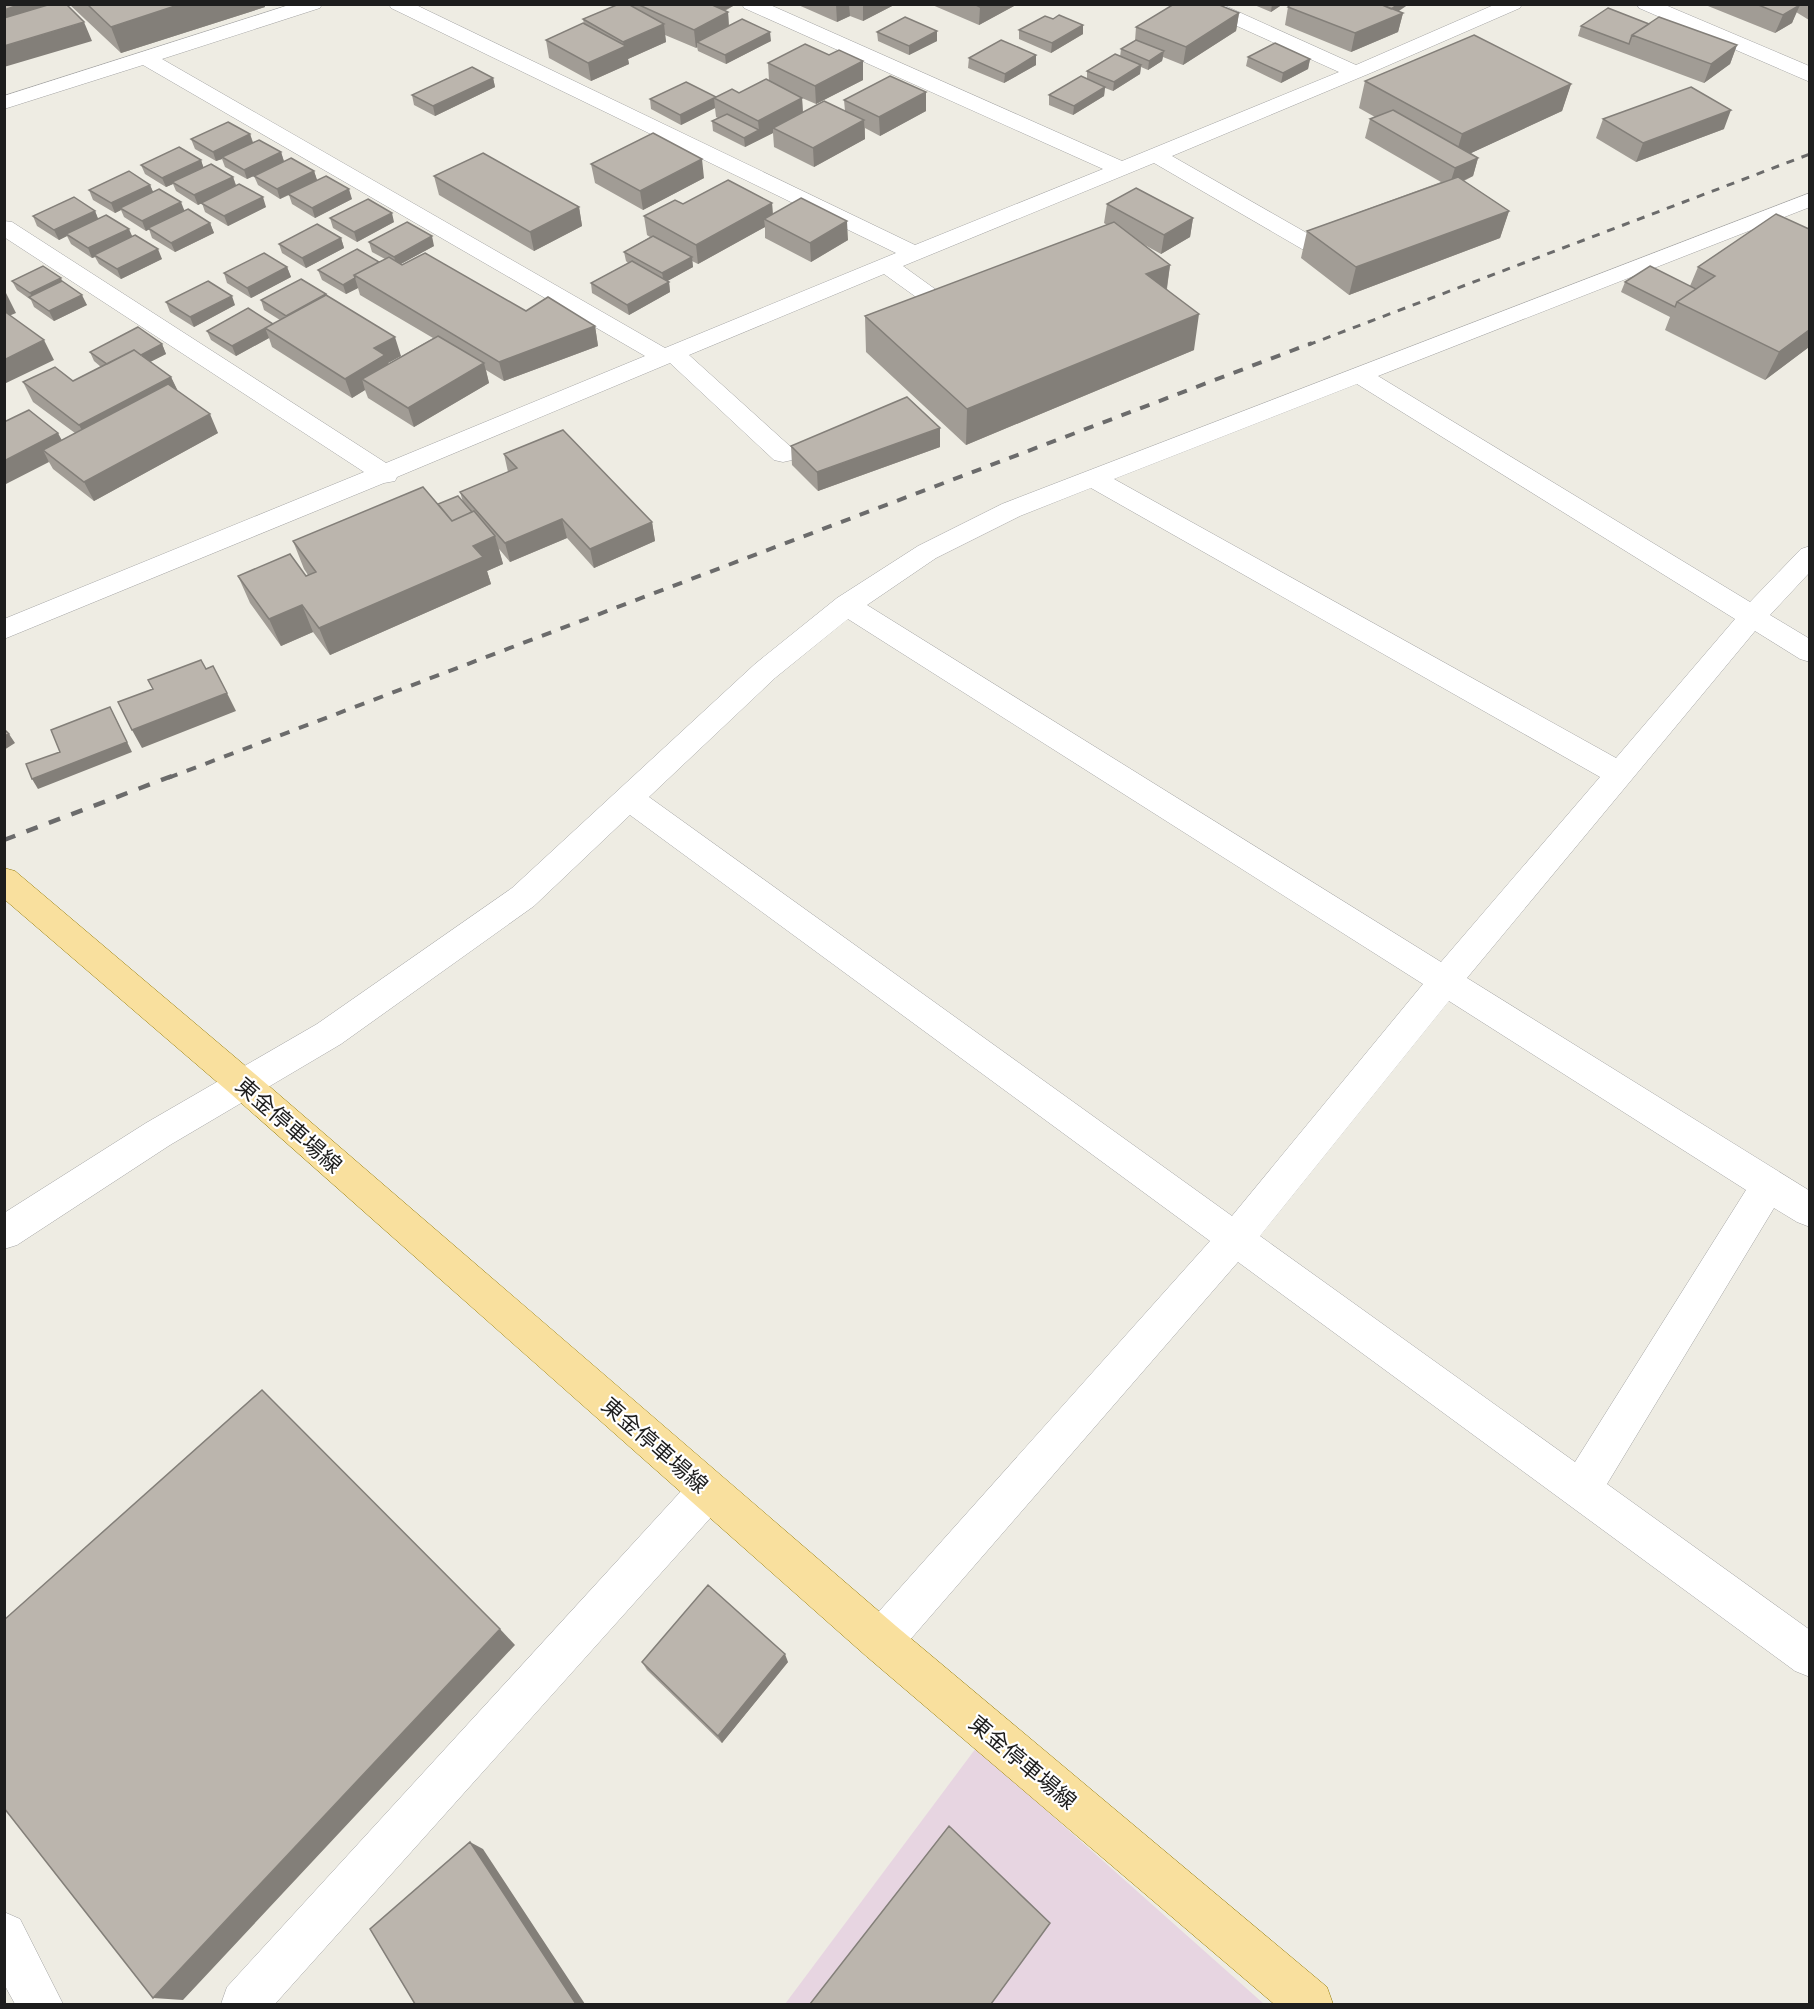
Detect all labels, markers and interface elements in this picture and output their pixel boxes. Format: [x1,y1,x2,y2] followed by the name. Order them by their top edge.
[228,1069,350,1181] street label: 東金停車場線
[594,1389,716,1501] street label: 東金停車場線
[962,1707,1084,1817] street label: 東金停車場線

